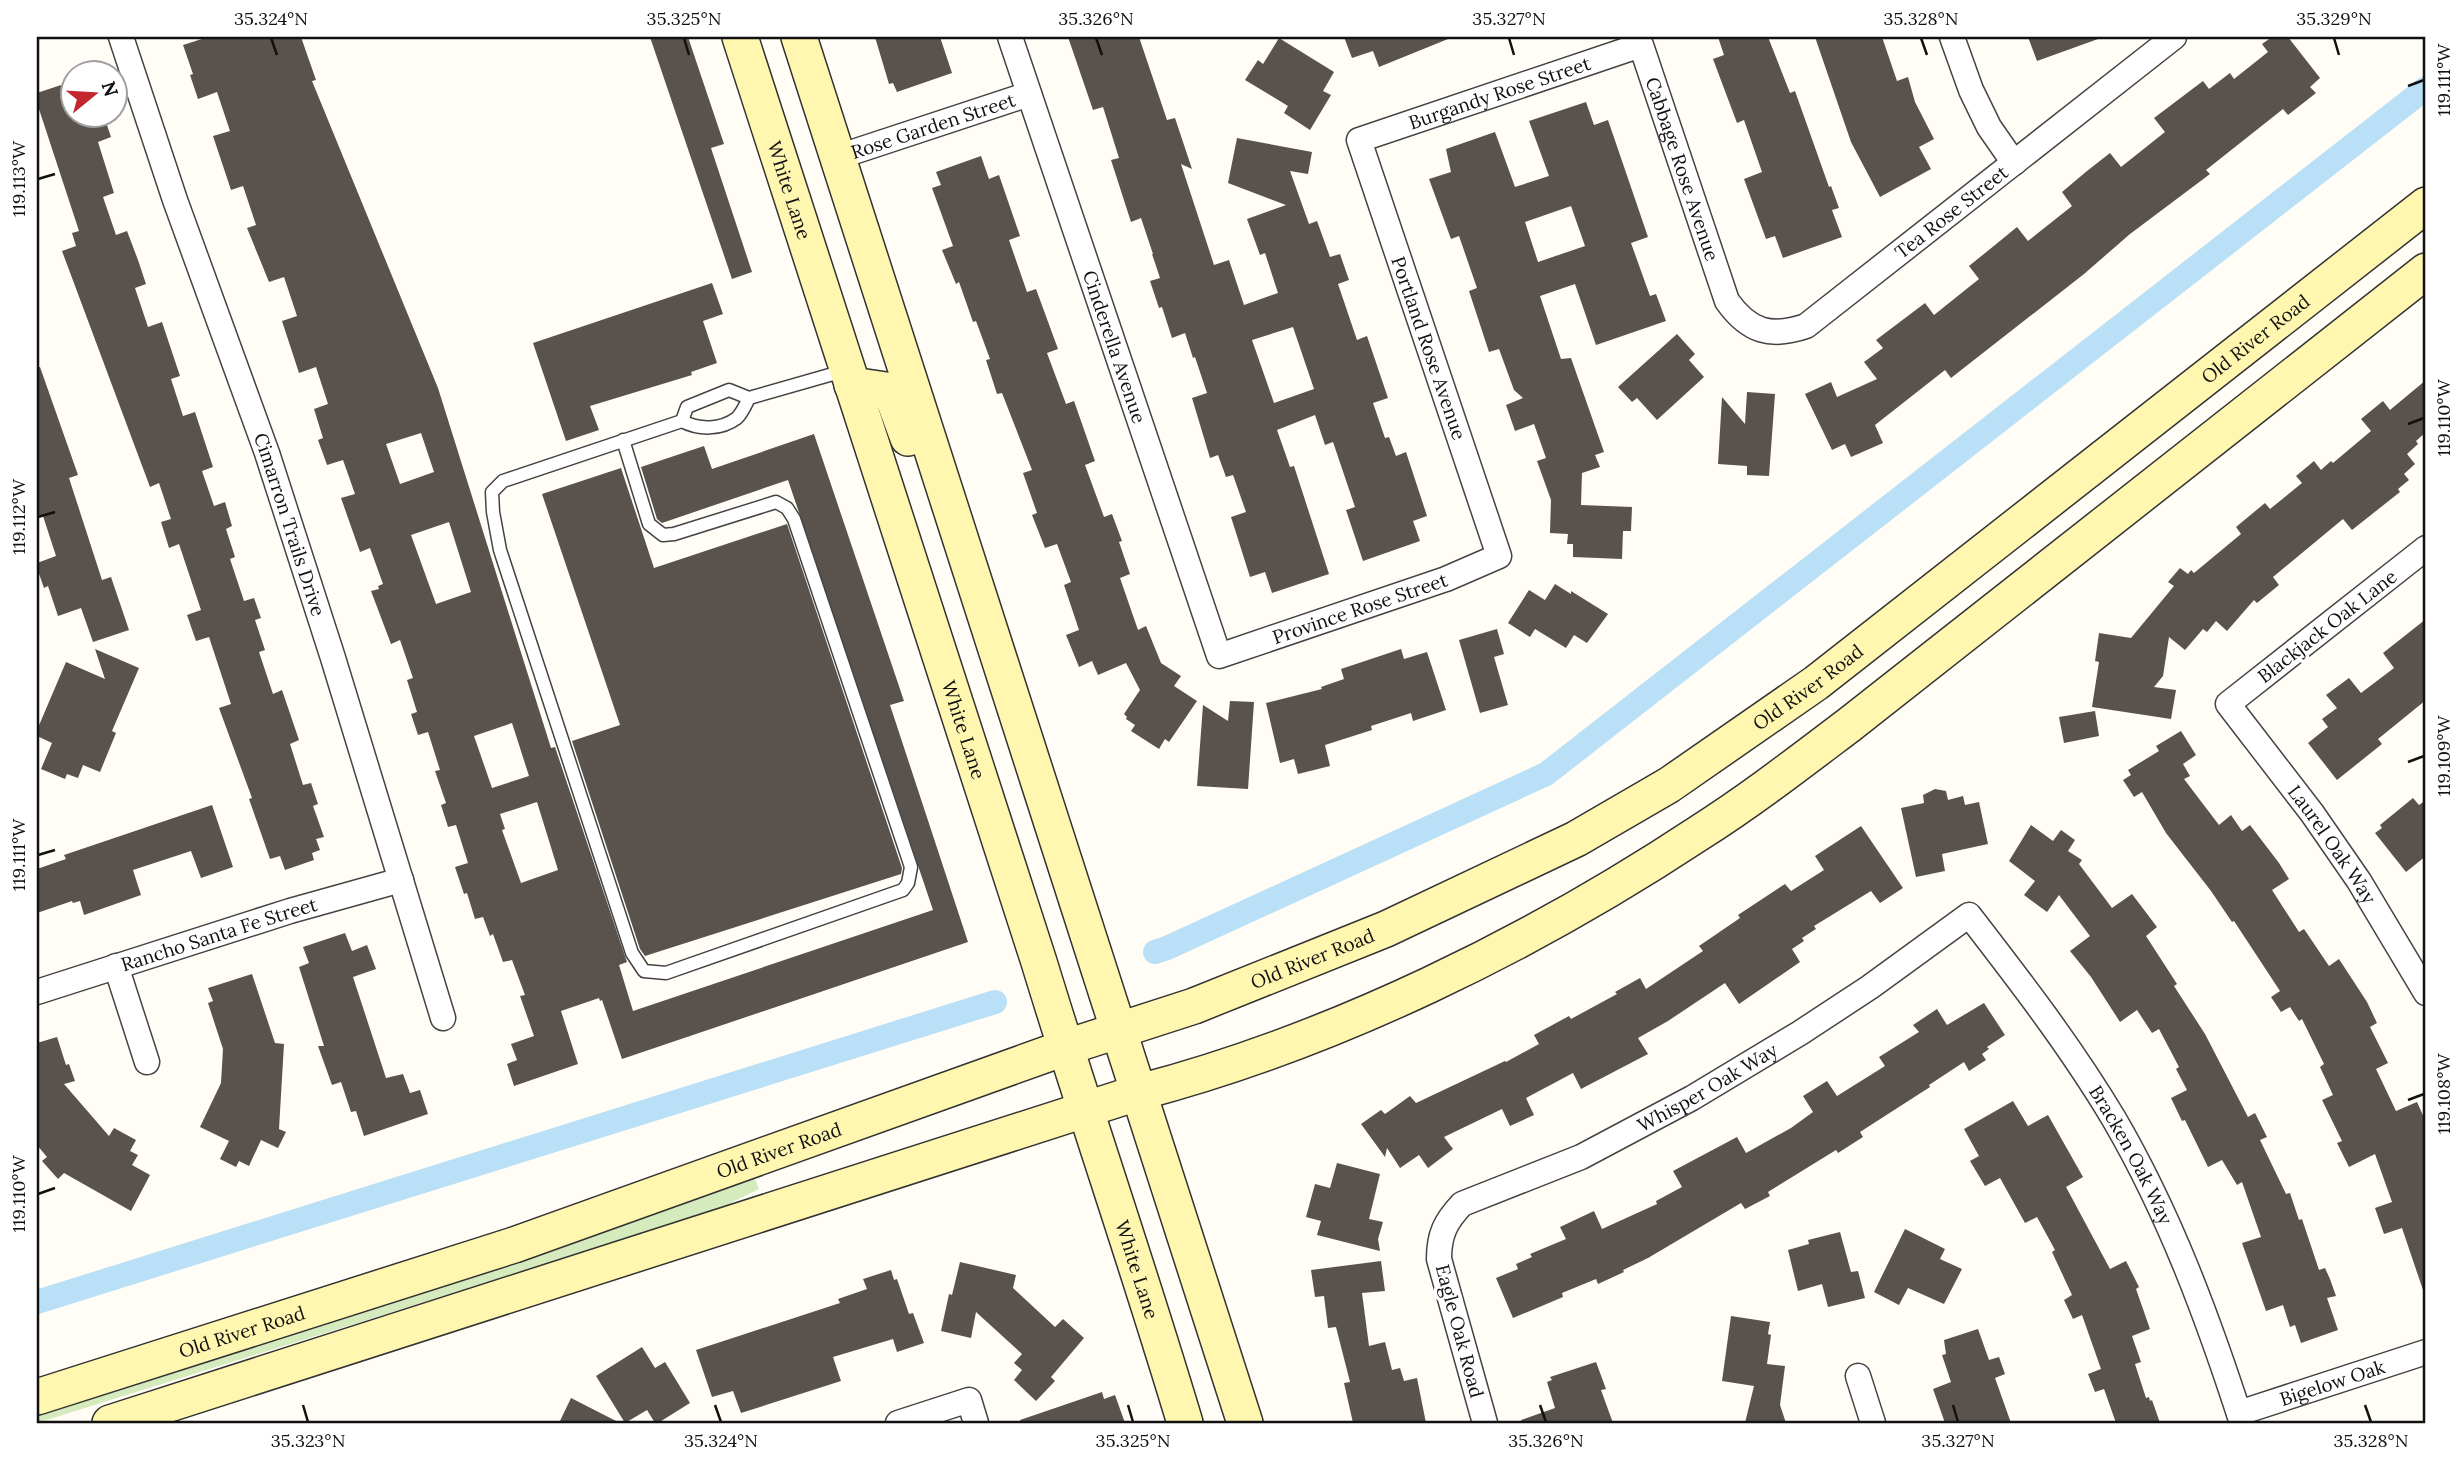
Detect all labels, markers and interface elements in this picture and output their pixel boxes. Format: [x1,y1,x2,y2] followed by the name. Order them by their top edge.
[234,7,308,30] text: 35.324°N
[647,7,721,30] text: 35.325°N
[1058,7,1134,30] text: 35.326°N
[1472,7,1546,30] text: 35.327°N
[1883,7,1959,30] text: 35.328°N
[2296,7,2372,30] text: 35.329°N
[2432,43,2455,116] text: 119.111°W
[1405,51,1594,134] street label: Burgandy Rose Street
[60,60,130,130] north arrow
[1641,74,1725,264] street label: Cabbage Rose Avenue
[96,78,124,100] text: N
[848,87,1019,164] street label: Rose Garden Street
[762,138,817,242] street label: White Lane
[7,140,30,217] text: 119.113°W
[1890,160,2013,264] street label: Tea Rose Street
[1386,253,1472,443] street label: Portland Rose Avenue
[1078,267,1152,426] street label: Cinderella Avenue
[2196,289,2314,389] street label: Old River Road
[2432,378,2455,457] text: 119.110°W
[249,430,331,619] street label: Cimarron Trails Drive
[7,478,30,555] text: 119.112°W
[2253,564,2401,688] street label: Blackjack Oak Lane
[1269,567,1451,649] street label: Province Rose Street
[1748,639,1868,735] street label: Old River Road
[937,677,991,782] street label: White Lane
[2432,714,2455,796] text: 119.109°W
[2283,780,2382,908] street label: Laurel Oak Way
[7,818,30,891] text: 119.111°W
[118,892,320,976] street label: Rancho Santa Fe Street
[1247,923,1378,994] street label: Old River Road
[1633,1037,1782,1137] street label: Whisper Oak Way
[2432,1053,2455,1134] text: 119.108°W
[2084,1081,2178,1228] street label: Bracken Oak Way
[713,1117,845,1184] street label: Old River Road
[7,1154,30,1233] text: 119.110°W
[1110,1217,1164,1322] street label: White Lane
[1431,1262,1489,1400] street label: Eagle Oak Road
[176,1300,308,1363] street label: Old River Road
[2277,1354,2389,1411] street label: Bigelow Oak
[271,1429,345,1452] text: 35.323°N
[684,1429,758,1452] text: 35.324°N
[1096,1429,1170,1452] text: 35.325°N
[1508,1429,1584,1452] text: 35.326°N
[1921,1429,1995,1452] text: 35.327°N
[2333,1429,2409,1452] text: 35.328°N

